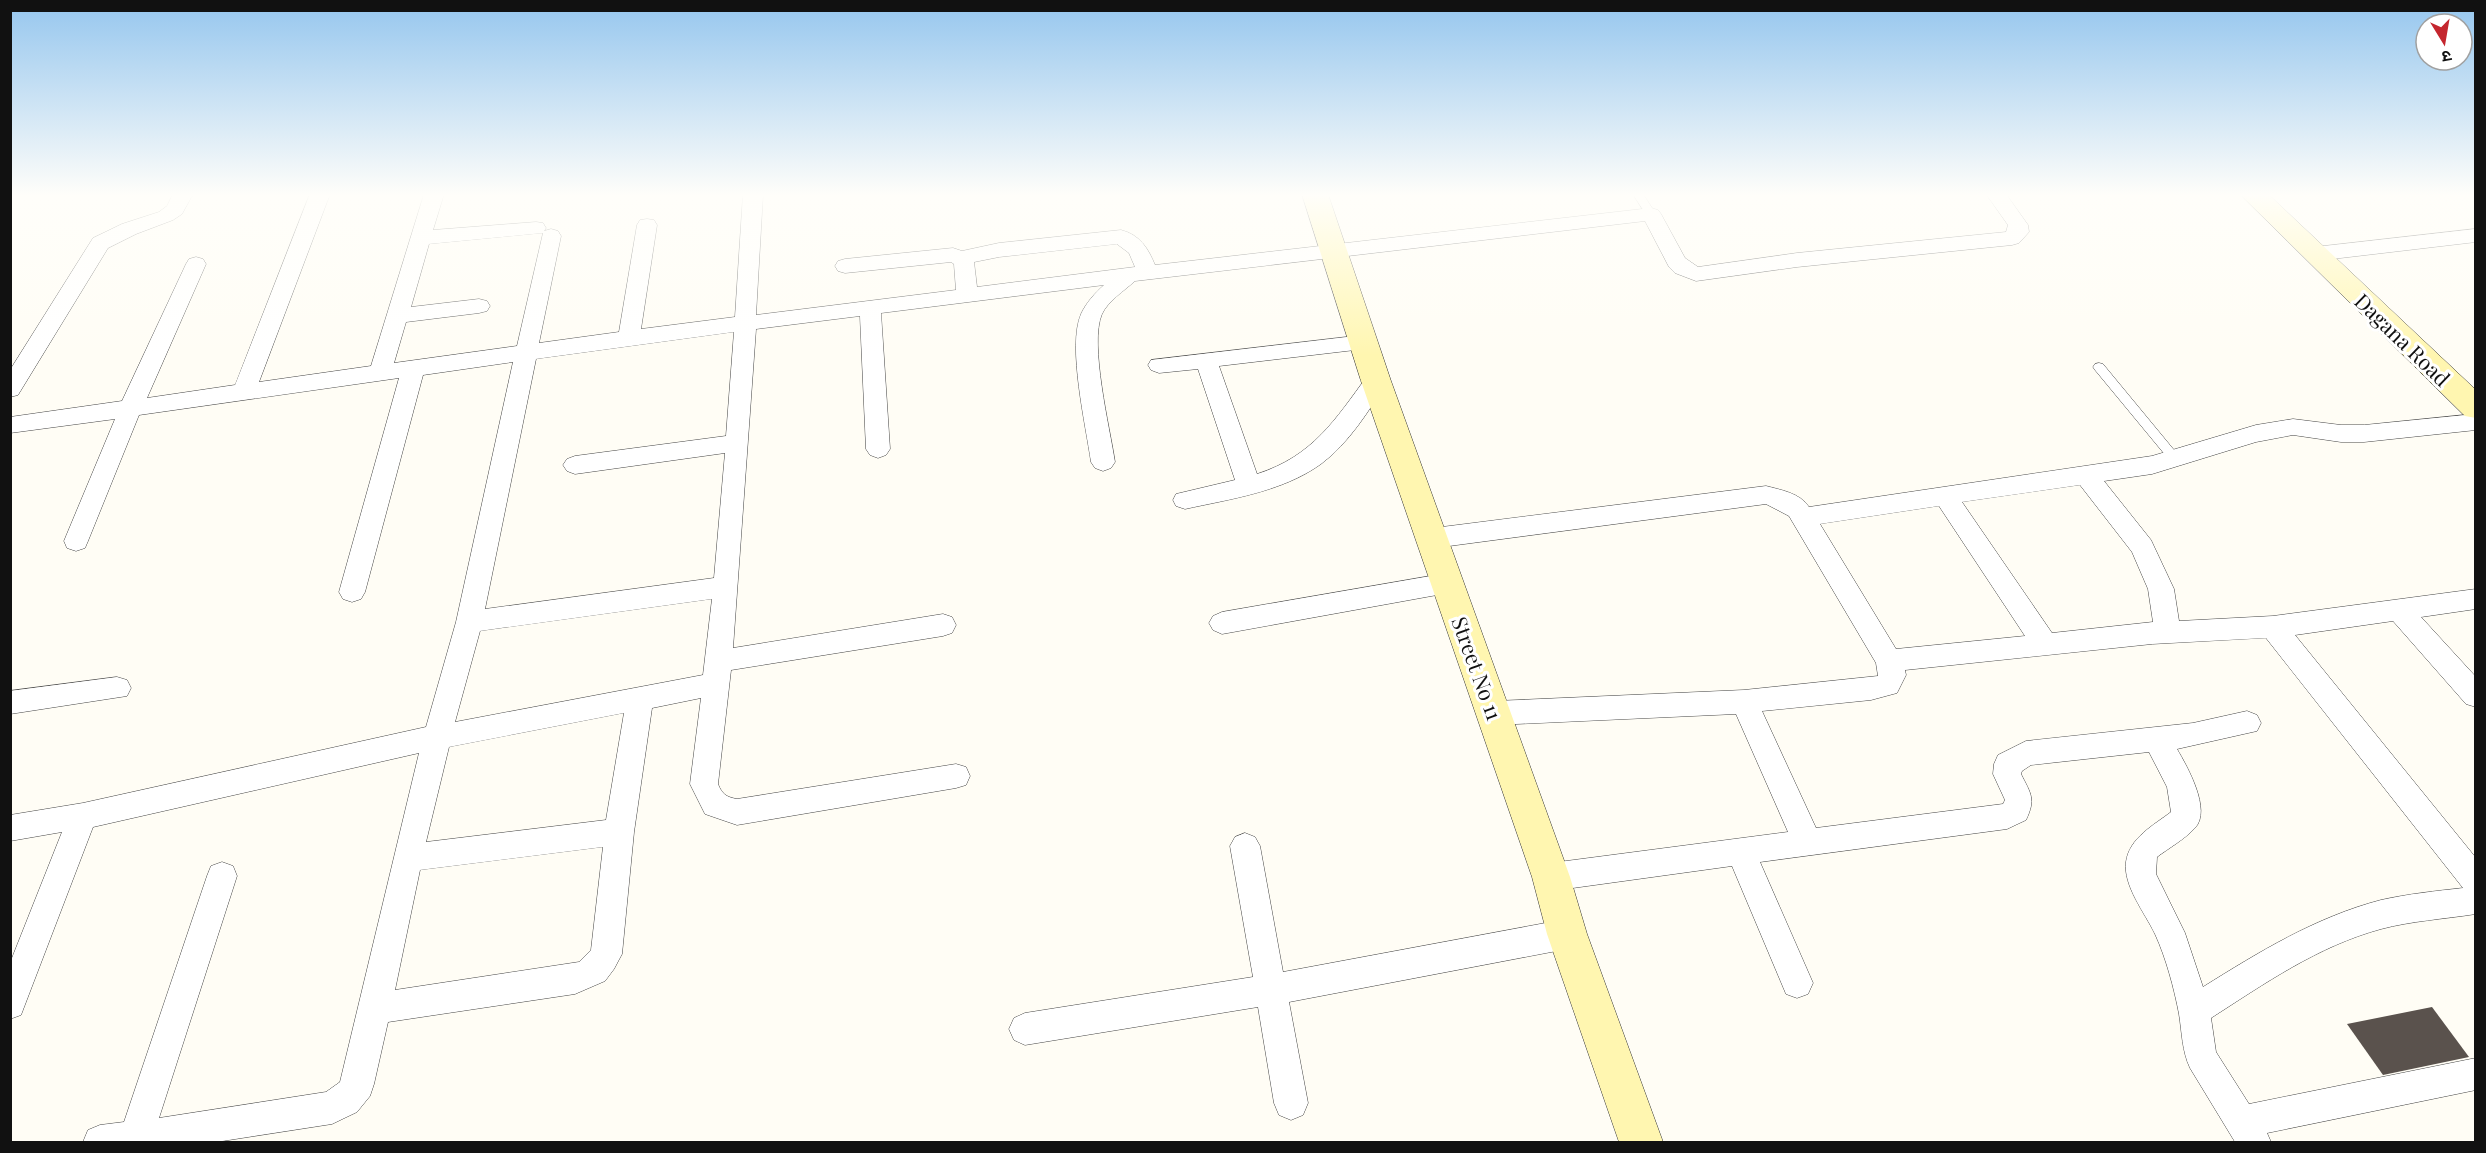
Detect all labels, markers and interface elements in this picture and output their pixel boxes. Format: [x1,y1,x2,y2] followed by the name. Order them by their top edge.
[2414,12,2474,72] north arrow
[2440,46,2454,69] text: उ
[2349,286,2457,392] street label: Dagana Road
[1446,612,1510,724] street label: Street No 11

